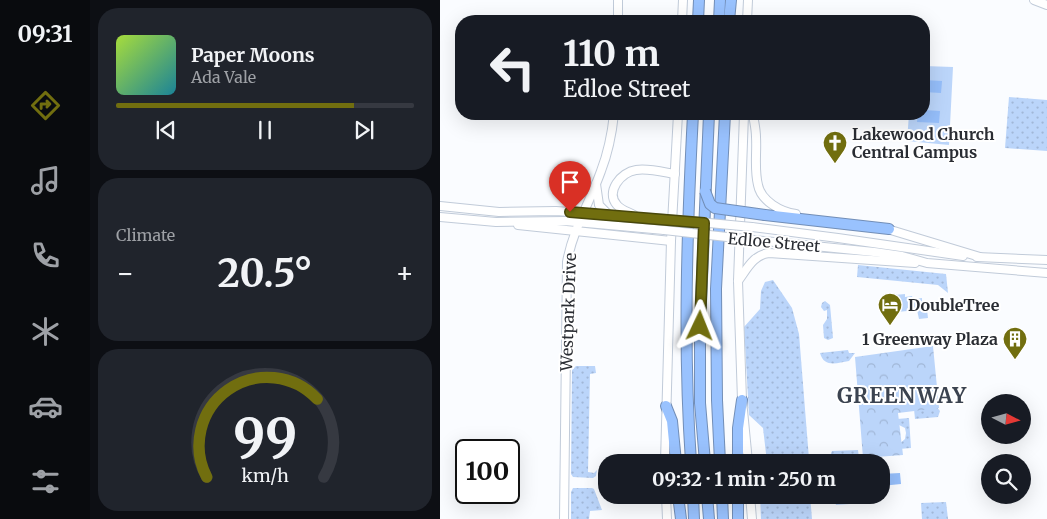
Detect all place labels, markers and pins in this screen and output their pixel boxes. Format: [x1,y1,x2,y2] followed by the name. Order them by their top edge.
[852,124,995,162] place label: Lakewood Church Central Campus
[822,130,848,164] church icon: Lakewood Church Central Campus
[549,161,591,212] pin
[877,292,903,326] hotel icon: DoubleTree
[908,295,1000,315] place label: DoubleTree
[1002,326,1028,360] building icon: 1 Greenway Plaza
[862,329,998,349] place label: 1 Greenway Plaza

